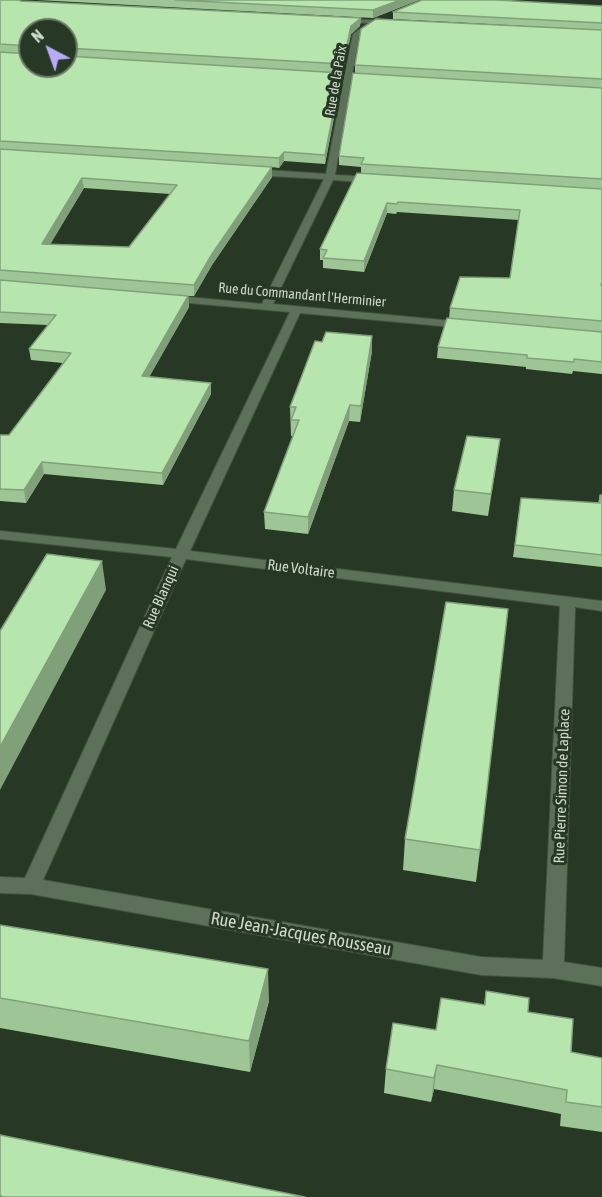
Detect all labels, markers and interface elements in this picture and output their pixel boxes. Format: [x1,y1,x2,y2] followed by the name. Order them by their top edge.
[18,18,78,78] north arrow
[28,26,47,46] text: N
[322,45,350,117] street label: Rue de la Paix
[218,279,386,311] street label: Rue du Commandant l'Herminier
[266,556,336,582] street label: Rue Voltaire
[139,563,183,631] street label: Rue Blanqui
[550,708,574,864] street label: Rue Pierre Simon de Laplace
[209,907,393,961] street label: Rue Jean-Jacques Rousseau

